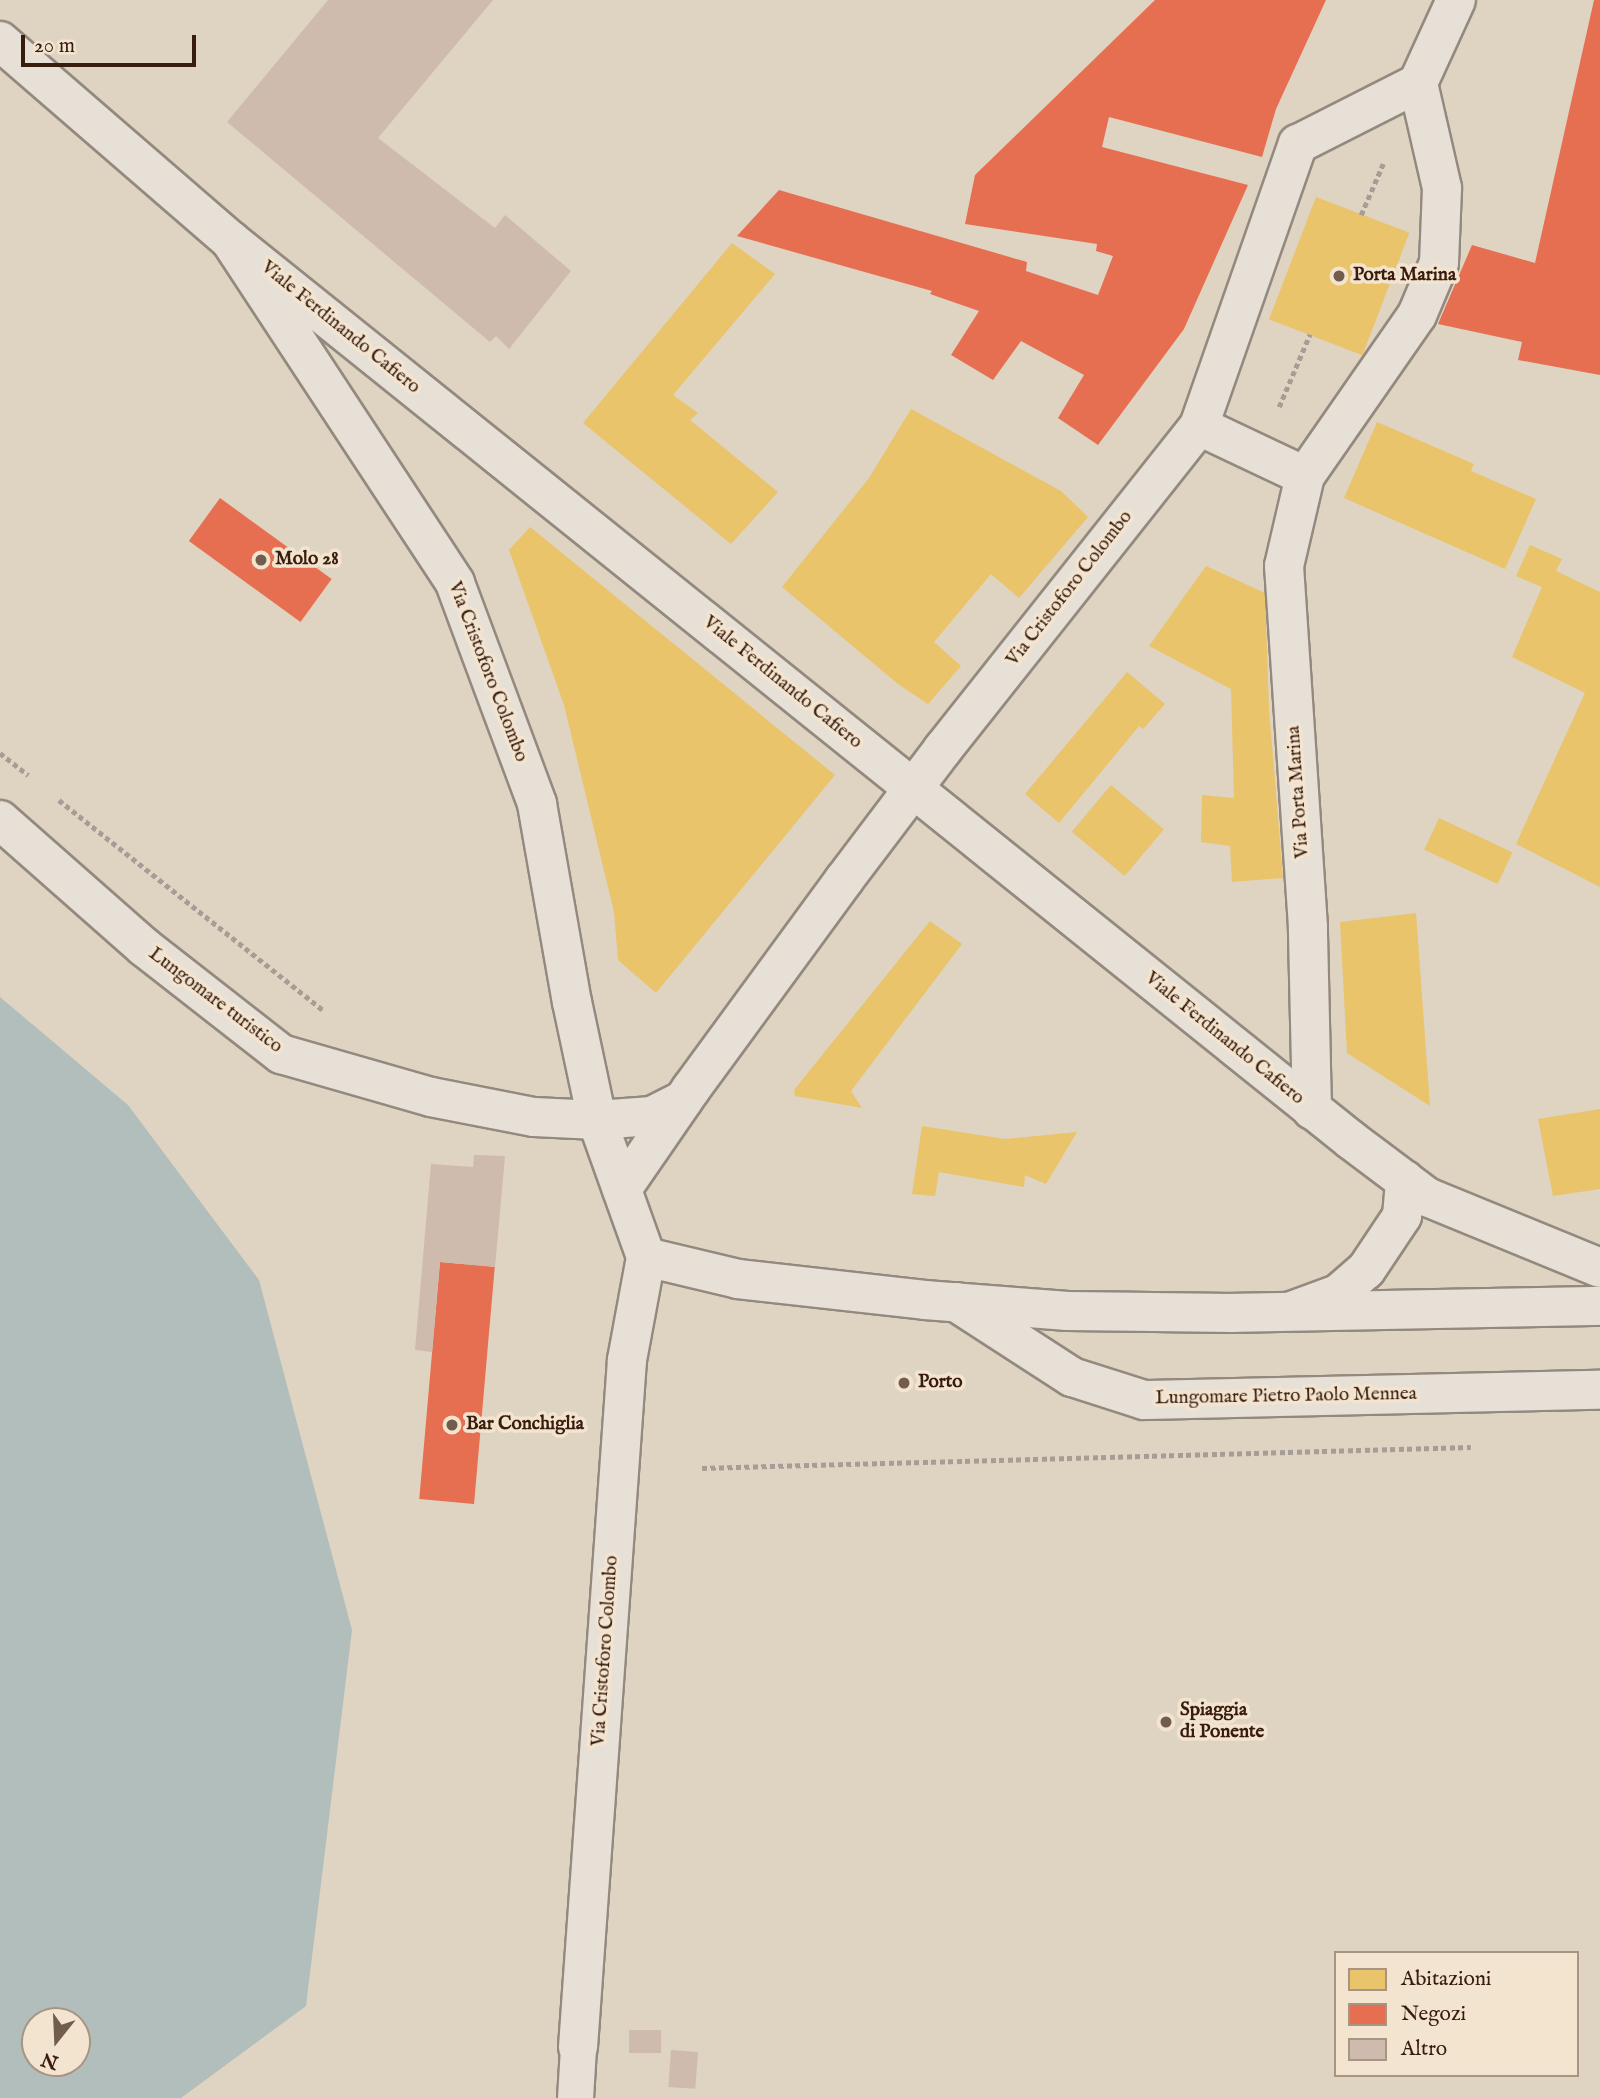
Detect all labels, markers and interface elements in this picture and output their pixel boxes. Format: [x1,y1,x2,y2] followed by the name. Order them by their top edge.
[24,21,200,65] scale bar
[34,33,75,60] text: 20 m
[256,257,424,399] street label: Viale Ferdinando Cafiero
[1353,265,1456,287] place label: Porta Marina
[1331,268,1347,284] marker: Porta Marina
[1002,507,1138,671] street label: Via Cristoforo Colombo
[275,549,339,571] place label: Molo 28
[253,552,269,568] marker: Molo 28
[442,579,532,765] street label: Via Cristoforo Colombo
[698,612,866,754] street label: Viale Ferdinando Cafiero
[1283,725,1315,859] street label: Via Porta Marina
[144,943,286,1059] street label: Lungomare turistico
[1140,968,1308,1110] street label: Viale Ferdinando Cafiero
[918,1372,962,1394] place label: Porto
[896,1375,912,1391] marker: Porto
[1155,1383,1417,1411] street label: Lungomare Pietro Paolo Mennea
[466,1414,584,1436] place label: Bar Conchiglia
[444,1417,460,1433] marker: Bar Conchiglia
[588,1555,624,1747] street label: Via Cristoforo Colombo
[1180,1700,1264,1744] place label: Spiaggia di Ponente
[1158,1714,1174,1730] marker: Spiaggia di Ponente
[1334,1951,1579,2077] legend
[1401,1966,1491,1993] text: Abitazioni
[1401,2001,1466,2028] text: Negozi
[21,2007,91,2077] north arrow
[1401,2036,1447,2063] text: Altro
[39,2046,62,2074] text: N

